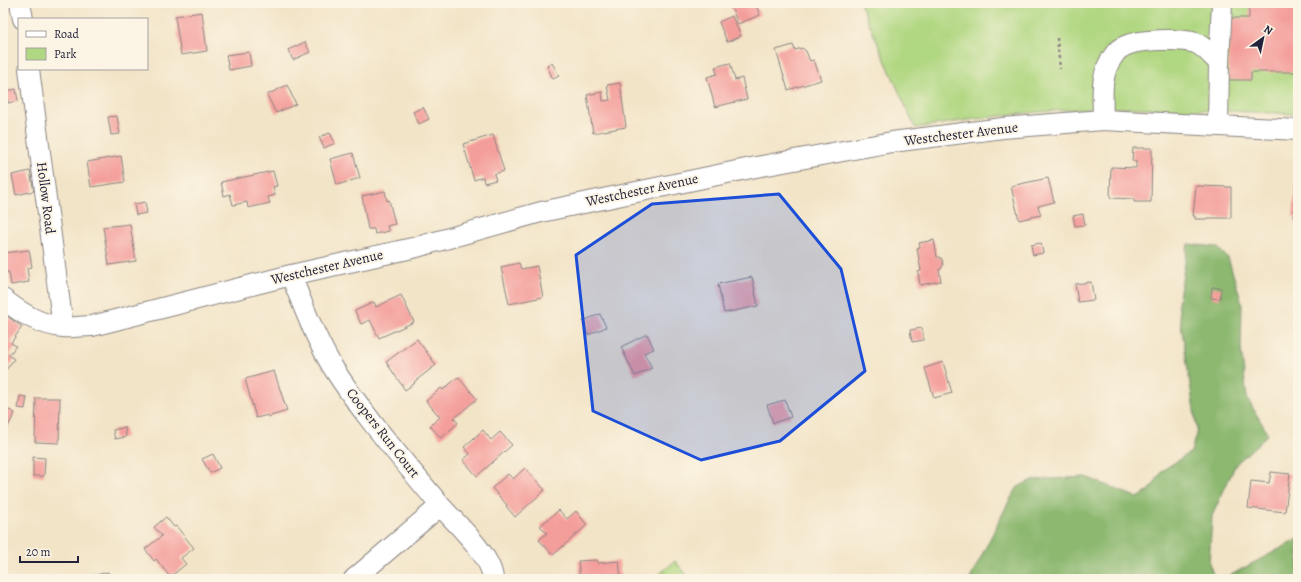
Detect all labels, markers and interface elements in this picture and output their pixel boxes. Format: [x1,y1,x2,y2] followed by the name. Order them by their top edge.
[18,18,148,70] legend
[1243,18,1283,58] north arrow
[1261,22,1276,39] text: N
[54,26,80,42] text: Road
[54,46,77,62] text: Park
[902,118,1019,151] street label: Westchester Avenue
[32,161,60,236] street label: Hollow Road
[583,169,700,211] street label: Westchester Avenue
[268,245,385,289] street label: Westchester Avenue
[342,384,424,482] street label: Coopers Run Court
[20,538,78,564] scale bar
[26,544,50,560] text: 20 m

